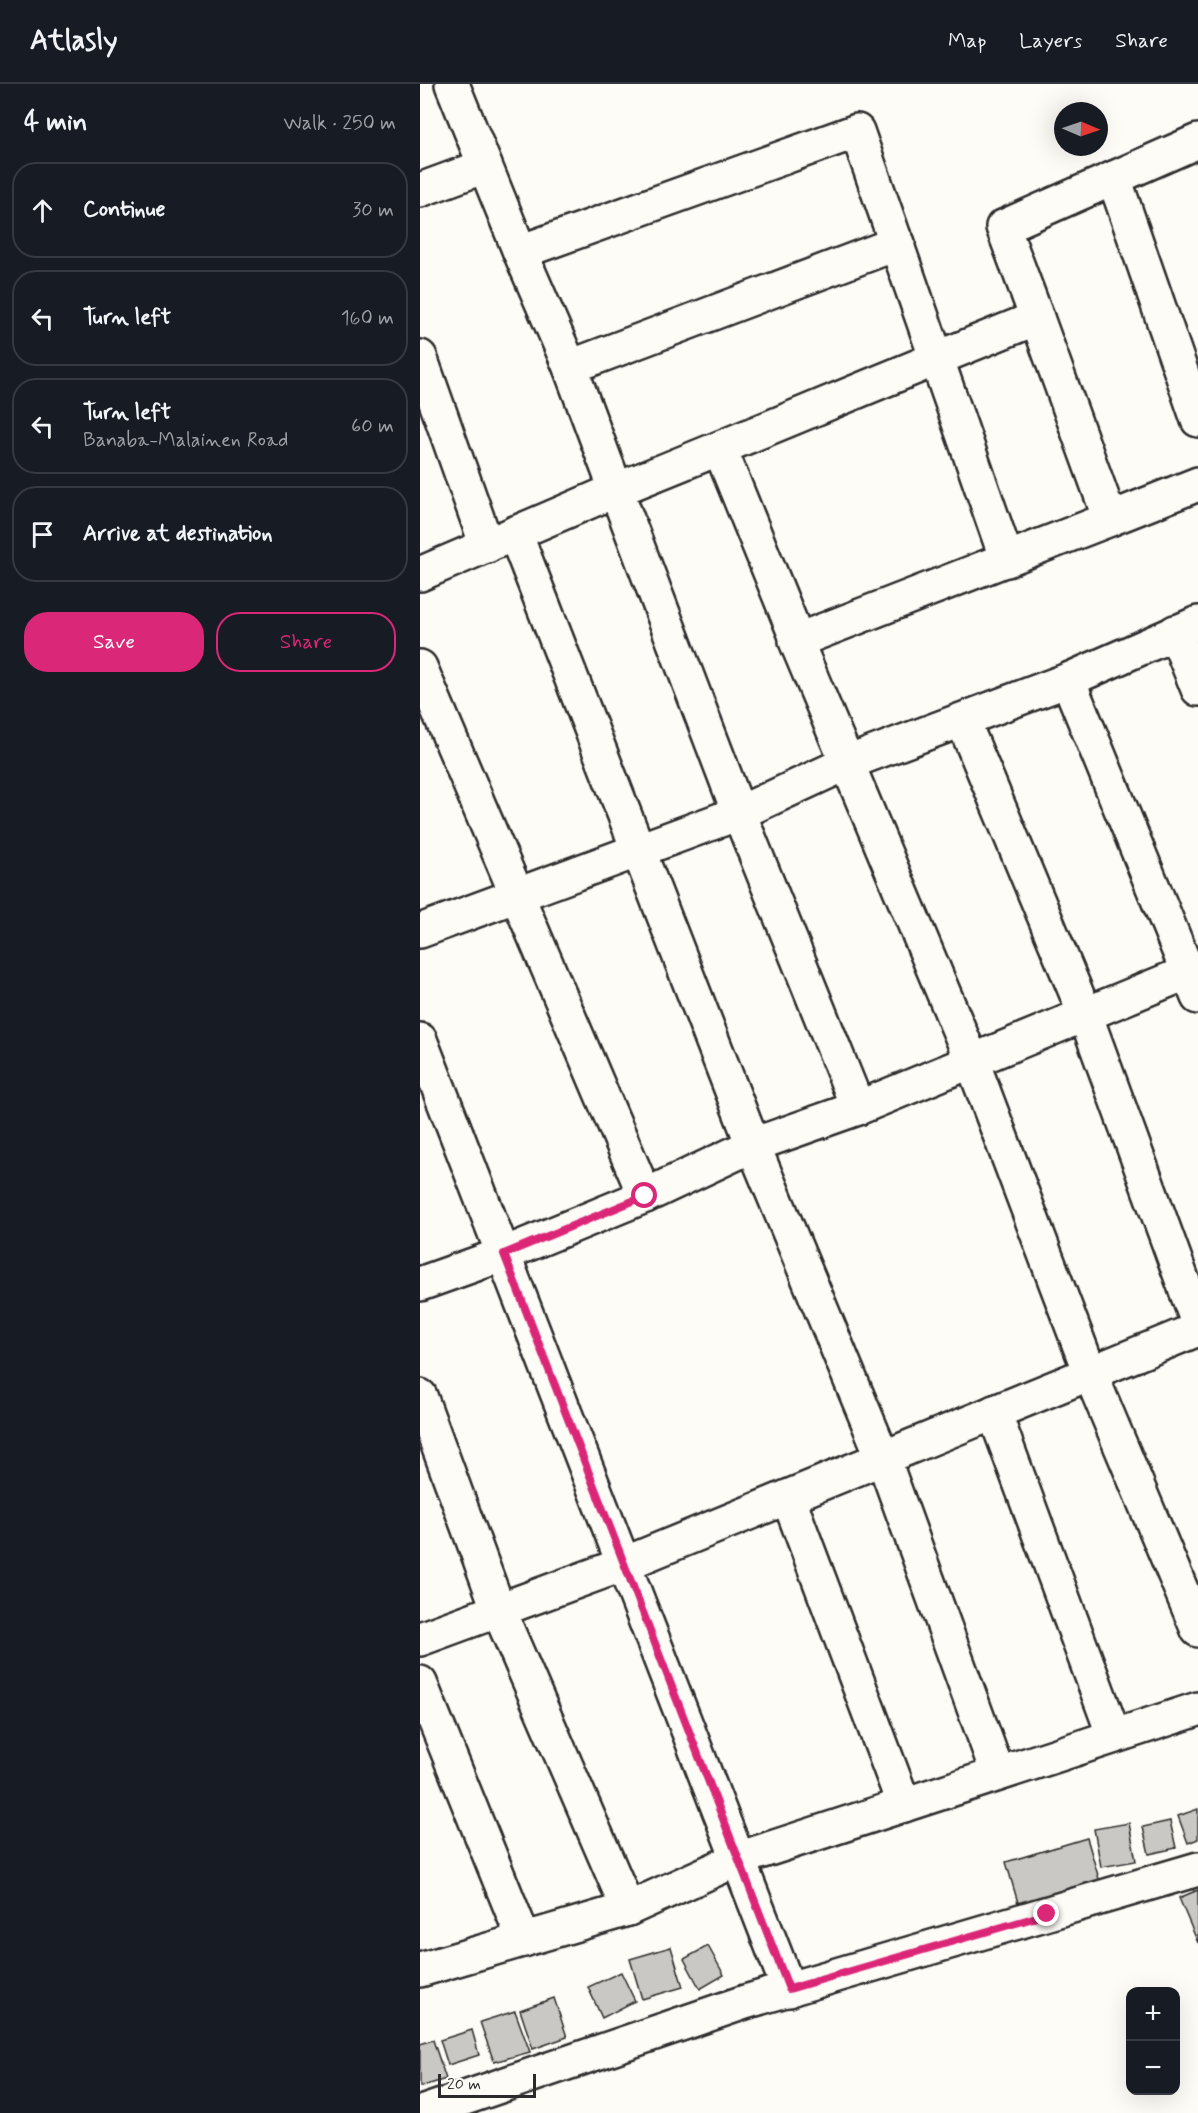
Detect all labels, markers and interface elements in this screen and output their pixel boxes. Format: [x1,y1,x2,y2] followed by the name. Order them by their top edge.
[30,23,118,60] text: Atlasly
[948,27,986,55] text: Map
[1019,27,1082,55] text: Layers
[1115,27,1168,55] text: Share
[1054,102,1108,156] north arrow
[24,106,87,140] text: 4 min
[284,110,396,137] text: Walk · 250 m
[26,194,59,227] icon: ahead
[83,196,165,224] text: Continue
[352,197,394,224] text: 30 m
[26,302,59,335] icon: left
[83,304,171,332] text: Turn left
[341,305,394,332] text: 160 m
[83,399,171,427] text: Turn left
[26,410,59,443] icon: left
[351,413,394,440] text: 60 m
[83,427,288,454] text: Banaba-Malainen Road
[26,518,59,551] icon: arrive
[83,520,273,548] text: Arrive at destination
[24,612,204,672] button: Save
[216,612,396,672] button: Share
[631,1182,657,1208] route start
[1033,1900,1059,1926] route end
[1126,1987,1180,2095] map controls
[1126,1987,1180,2041] button: +
[1126,2041,1180,2095] button: −
[438,2071,536,2098] scale bar
[447,2074,481,2095] text: 20 m

